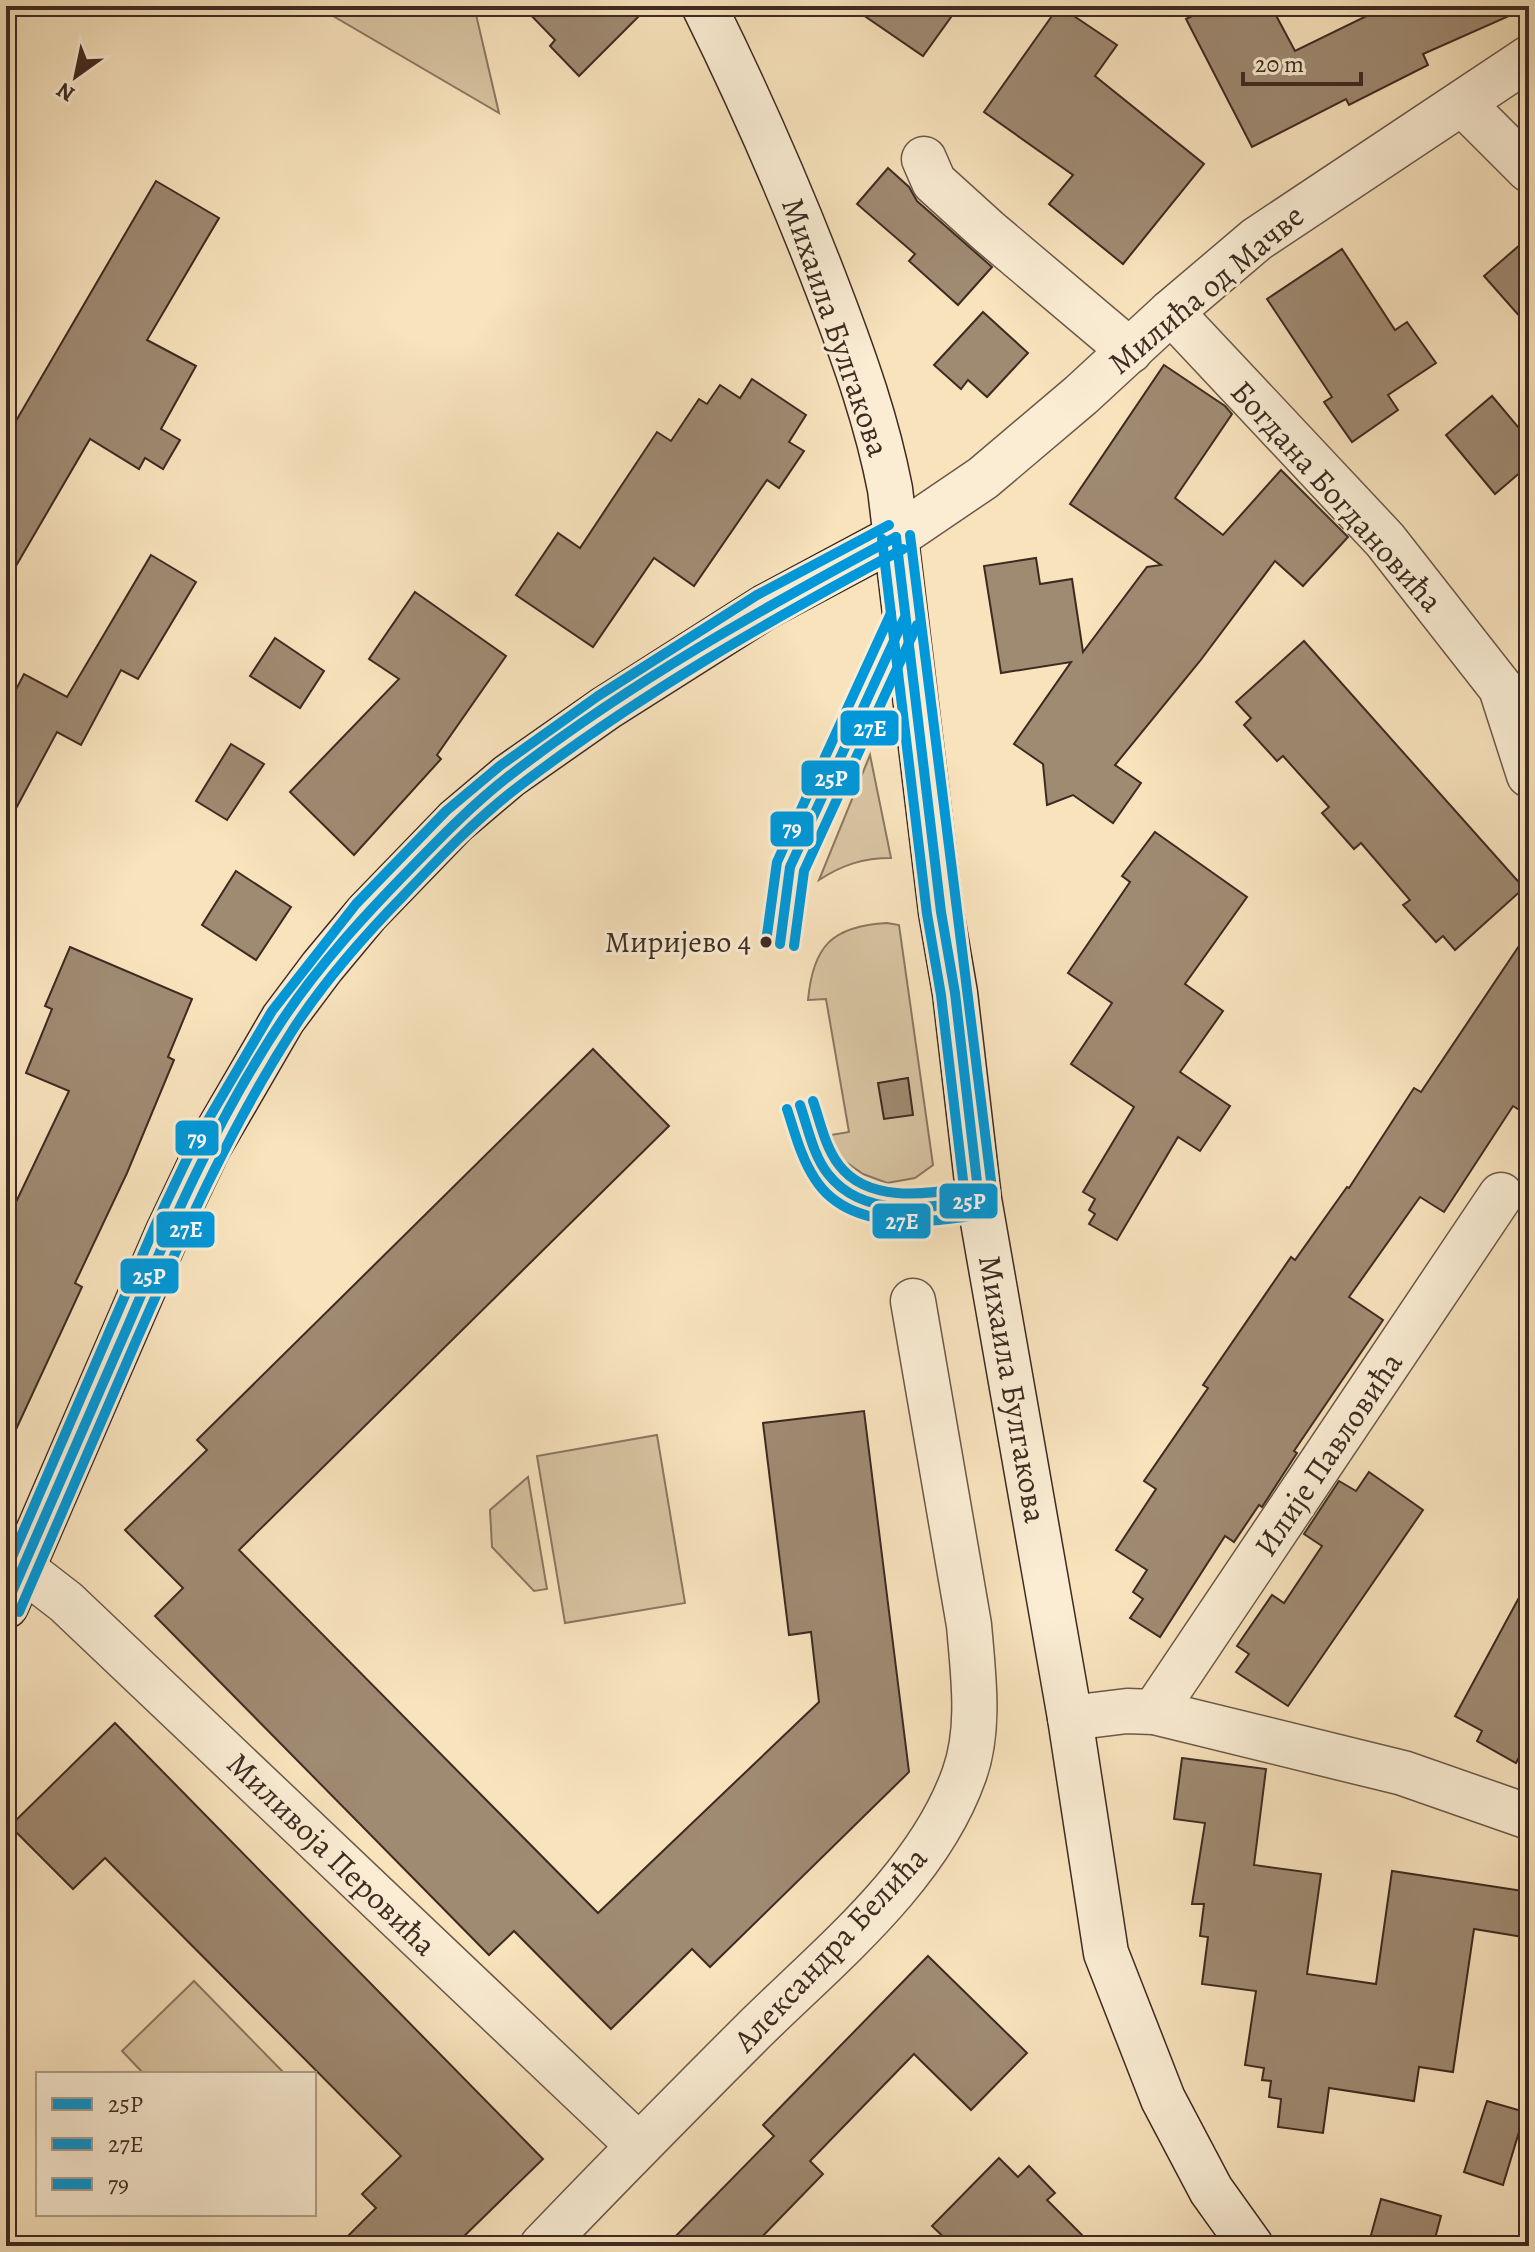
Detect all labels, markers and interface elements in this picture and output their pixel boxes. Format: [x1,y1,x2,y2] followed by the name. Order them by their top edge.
[36,36,116,116] north arrow
[1243,36,1361,86] scale bar
[1255,48,1304,80] text: 20 m
[51,75,81,109] text: N
[771,192,901,462] street label: Михаила Булгакова
[1099,194,1313,384] street label: Милића од Мачве
[1221,370,1453,622] street label: Богдана Богдановића
[839,709,900,747] line badge: 27E
[853,714,887,744] text: 27E
[800,759,861,797] line badge: 25P
[815,764,848,794] text: 25P
[769,810,815,848] line badge: 79
[782,814,802,844] text: 79
[605,922,751,962] place label: Миријево 4
[758,934,774,950] marker: Миријево 4
[174,1119,220,1157] line badge: 79
[187,1124,207,1154] text: 79
[938,1182,999,1220] line badge: 25P
[953,1187,986,1217] text: 25P
[871,1202,932,1240] line badge: 27E
[885,1207,919,1237] text: 27E
[155,1210,216,1249] line badge: 27E
[169,1215,203,1245] text: 27E
[968,1252,1058,1526] street label: Михаила Булгакова
[119,1257,180,1295] line badge: 25P
[133,1262,166,1292] text: 25P
[1243,1343,1413,1565] street label: Илије Павловића
[217,1742,447,1966] street label: Миливоја Перовића
[723,1837,937,2062] street label: Александра Белића
[36,2072,316,2216] legend
[108,2088,143,2120] text: 25P
[108,2128,144,2160] text: 27E
[108,2168,129,2200] text: 79

